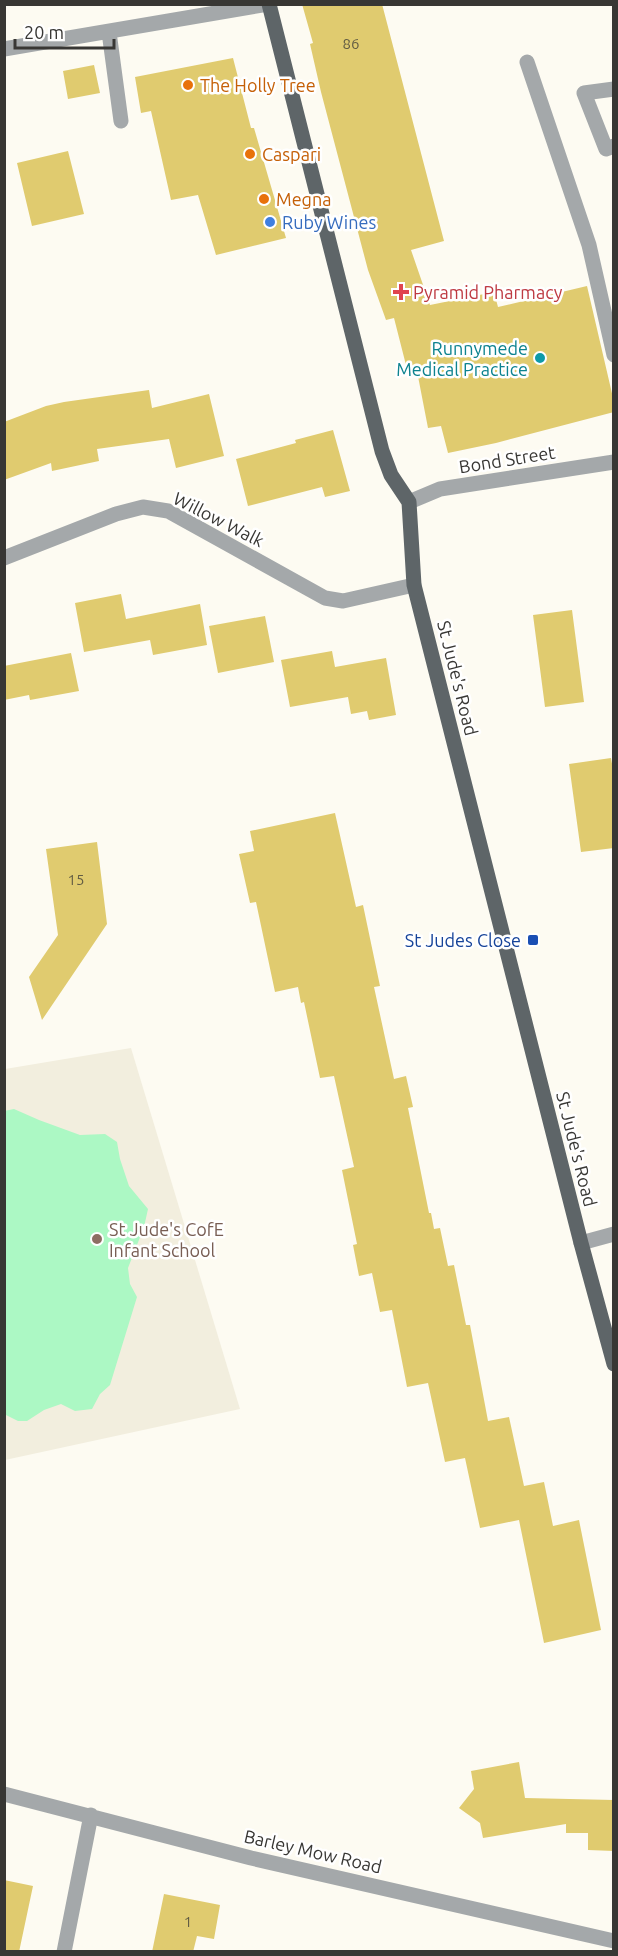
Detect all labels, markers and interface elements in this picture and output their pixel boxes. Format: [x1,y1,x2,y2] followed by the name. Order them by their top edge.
[15,12,114,50] scale bar
[24,22,64,42] text: 20 m
[343,35,359,52] house number: 86
[200,75,316,95] place label: The Holly Tree
[181,78,195,92] marker: The Holly Tree
[262,144,321,164] place label: Caspari
[243,147,257,161] marker: Caspari
[276,189,331,209] place label: Megna
[257,192,271,206] marker: Megna
[282,212,376,232] place label: Ruby Wines
[263,215,277,229] marker: Ruby Wines
[413,282,563,302] place label: Pyramid Pharmacy
[394,285,408,299] marker: Pyramid Pharmacy
[396,338,528,379] place label: Runnymede Medical Practice
[533,351,547,365] marker: Runnymede Medical Practice
[457,442,557,476] street label: Bond Street
[170,488,268,550] street label: Willow Walk
[434,618,482,738] street label: St Jude's Road
[68,871,84,888] house number: 15
[405,930,521,950] place label: St Judes Close
[526,933,540,947] marker: St Judes Close
[553,1089,601,1209] street label: St Jude's Road
[109,1219,224,1260] place label: St Jude's CofE Infant School
[90,1232,104,1246] marker: St Jude's CofE Infant School
[242,1825,384,1877] street label: Barley Mow Road
[184,1913,192,1930] house number: 1

